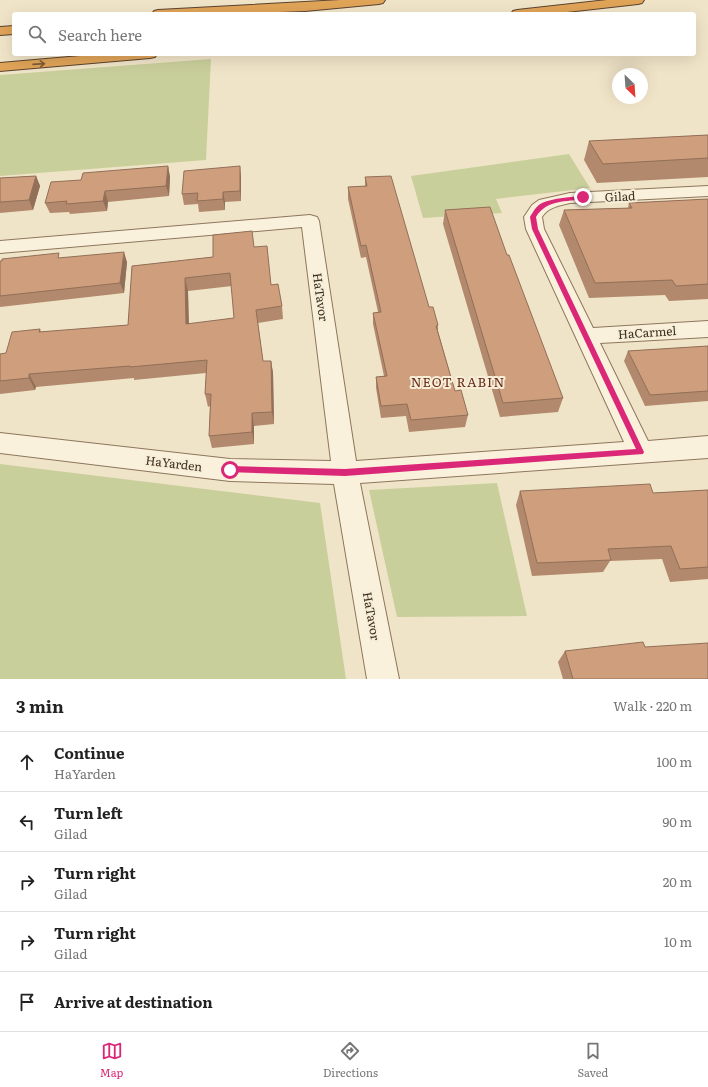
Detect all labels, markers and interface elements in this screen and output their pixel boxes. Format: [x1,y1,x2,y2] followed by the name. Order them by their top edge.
[12,12,696,56] search box
[26,23,48,45] icon: search
[58,23,142,46] text: Search here
[32,60,45,67] one-way arrow
[612,68,648,104] north arrow
[604,186,636,206] street label: Gilad
[574,188,592,206] route end
[309,271,333,323] street label: HaTavor
[617,321,677,343] street label: HaCarmel
[411,372,505,391] district label: NEOT RABIN
[145,451,203,475] street label: HaYarden
[221,461,239,479] route start
[359,590,385,642] street label: HaTavor
[16,693,64,718] text: 3 min
[613,696,692,715] text: Walk · 220 m
[54,741,124,764] text: Continue
[16,751,38,773] icon: ahead
[656,752,692,771] text: 100 m
[54,764,116,783] text: HaYarden
[54,801,123,824] text: Turn left
[16,811,38,833] icon: left
[662,812,692,831] text: 90 m
[54,824,87,843] text: Gilad
[54,861,136,884] text: Turn right
[16,871,38,893] icon: right
[663,872,692,891] text: 20 m
[54,884,87,903] text: Gilad
[54,921,136,944] text: Turn right
[16,931,38,953] icon: right
[664,932,692,951] text: 10 m
[54,944,87,963] text: Gilad
[54,990,213,1013] text: Arrive at destination
[16,991,38,1013] icon: arrive
[100,1040,123,1080] tab: Map
[323,1040,378,1080] tab: Directions
[578,1040,608,1080] tab: Saved

